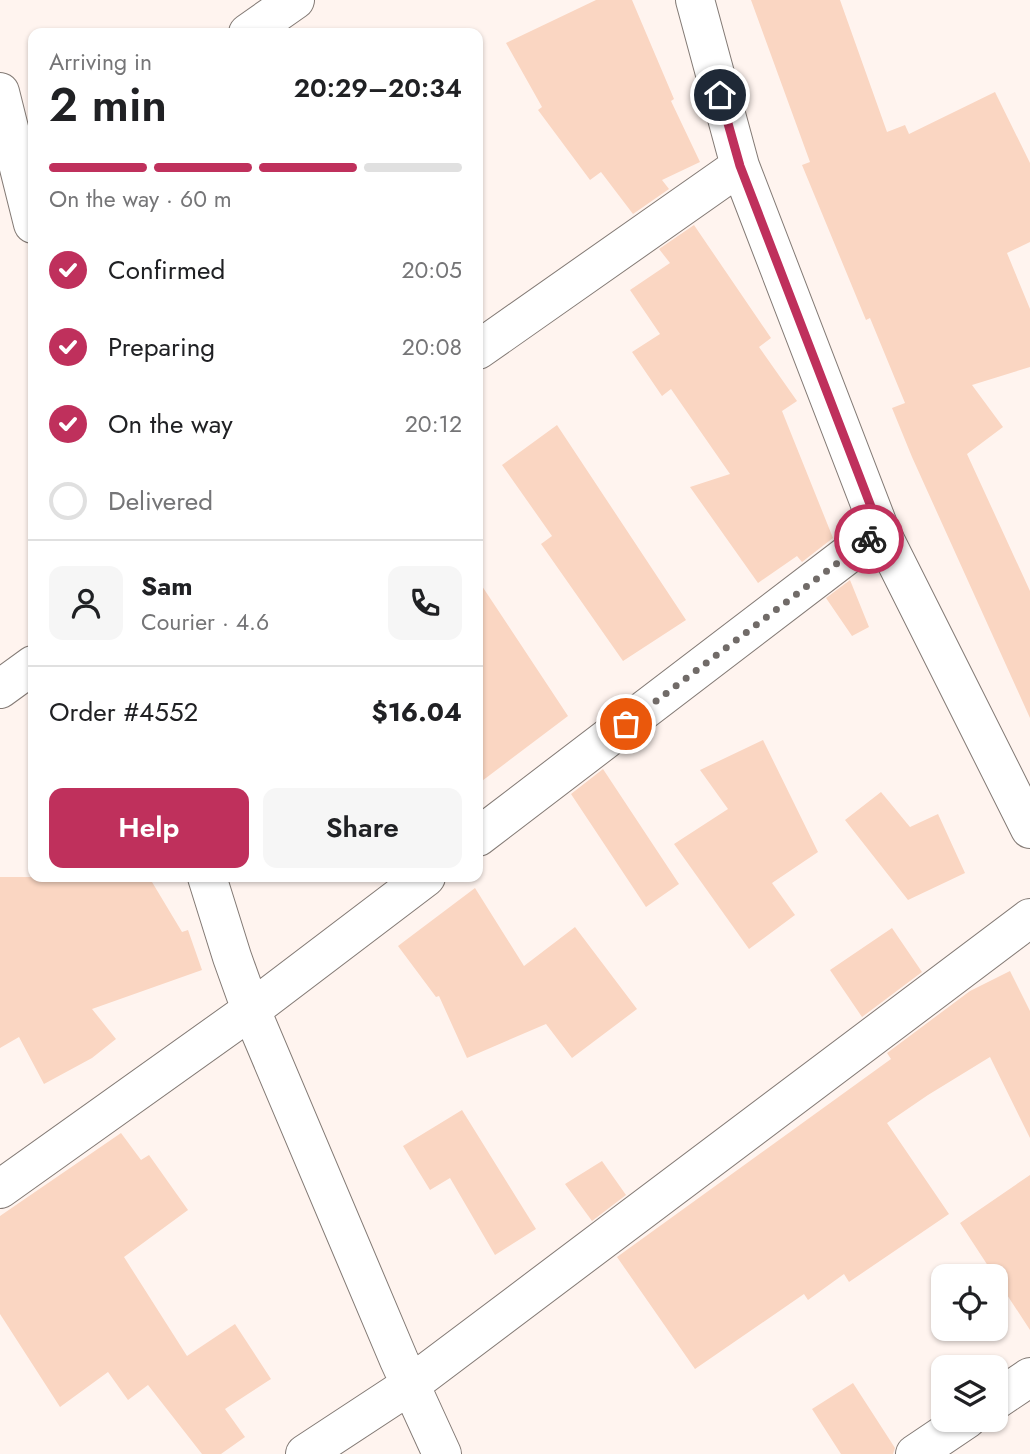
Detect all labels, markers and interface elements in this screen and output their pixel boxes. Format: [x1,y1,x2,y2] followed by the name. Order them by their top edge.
[49,45,152,79] text: Arriving in
[690,65,750,125] pin
[294,69,462,107] text: 20:29–20:34
[49,72,167,138] text: 2 min
[701,76,739,114] icon: home
[49,182,232,216] text: On the way · 60 m
[49,251,87,289] icon: check
[108,251,225,289] text: Confirmed
[401,253,462,287] text: 20:05
[49,328,87,366] icon: check
[108,328,215,366] text: Preparing
[402,330,462,364] text: 20:08
[49,405,87,443] icon: check
[108,405,233,443] text: On the way
[405,407,462,441] text: 20:12
[108,482,213,520] text: Delivered
[834,504,904,574] courier
[850,520,888,558] icon: bike
[49,566,123,640] button: person
[388,566,462,640] button: phone
[141,567,193,605] text: Sam
[141,605,269,639] text: Courier · 4.6
[49,693,198,731] text: Order #4552
[371,693,462,731] text: $16.04
[596,694,656,754] pin
[607,705,645,743] icon: bag
[49,788,249,868] button: Help
[263,788,462,868] button: Share
[931,1264,1008,1432] map controls
[931,1264,1008,1341] button: locate
[931,1355,1008,1432] button: layers

